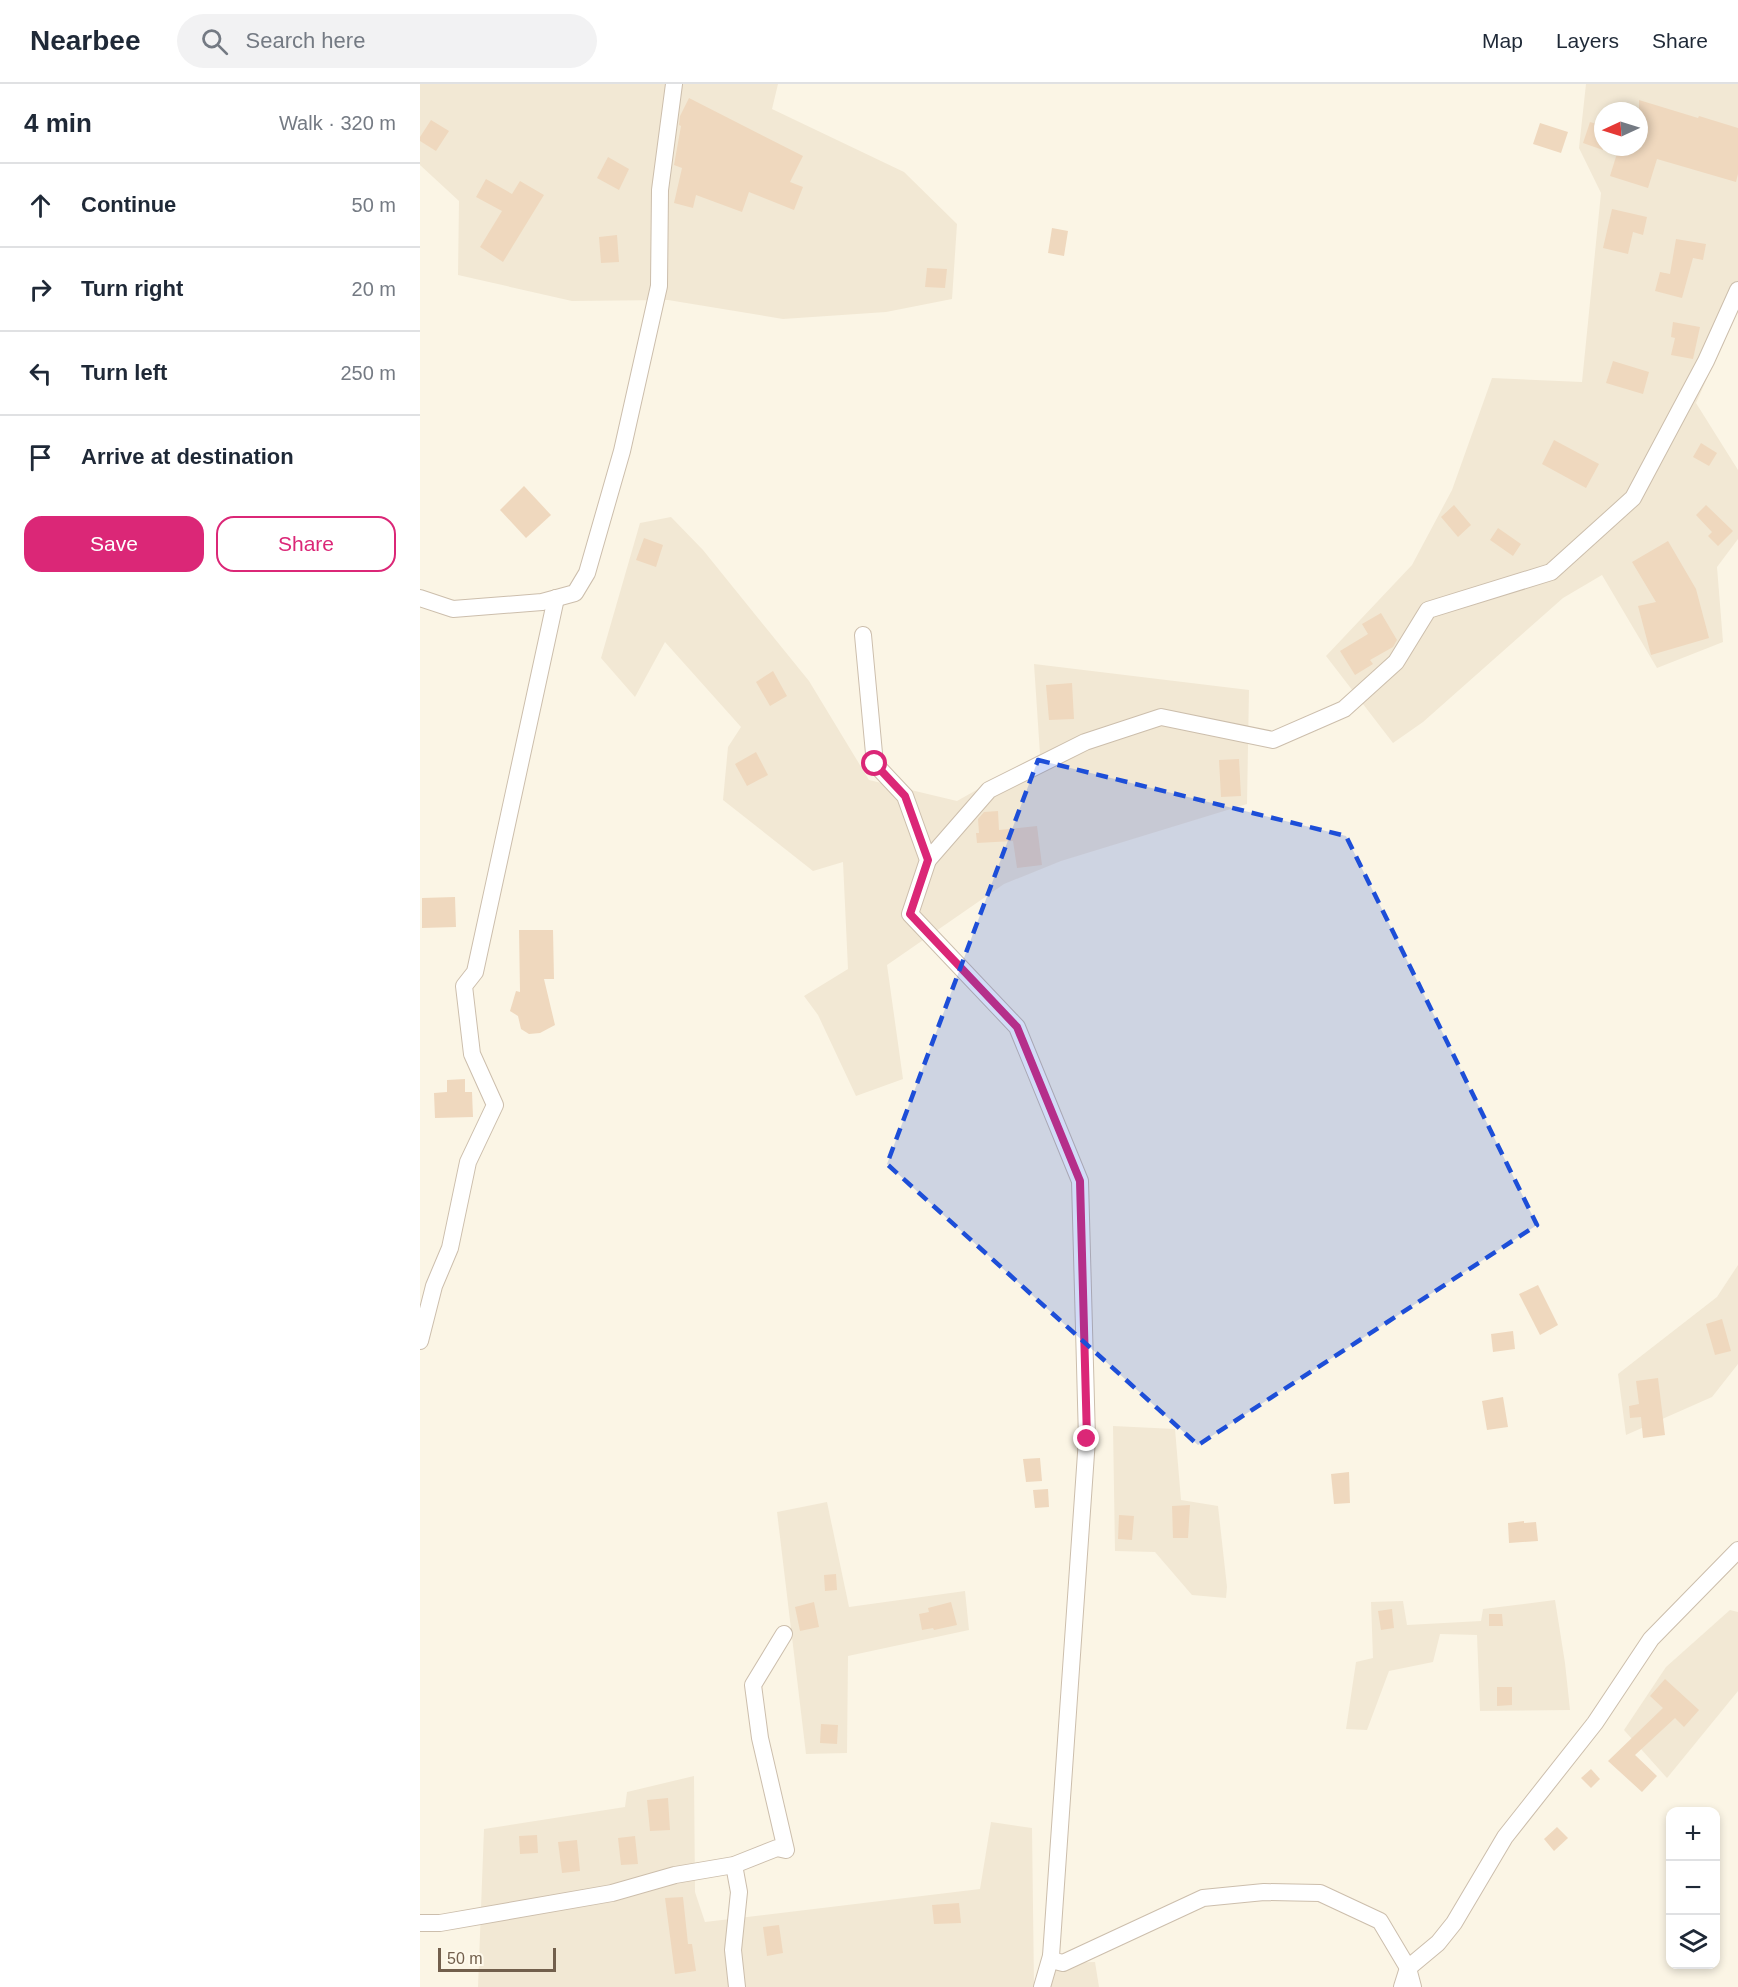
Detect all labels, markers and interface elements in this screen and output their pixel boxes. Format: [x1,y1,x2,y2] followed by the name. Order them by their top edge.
[177,14,597,68] search box
[30,25,141,56] text: Nearbee
[198,25,231,58] icon: search
[246,28,365,53] text: Search here
[1482,29,1523,52] text: Map
[1556,29,1619,52] text: Layers
[1652,29,1708,52] text: Share
[1594,102,1648,156] north arrow
[24,108,92,138] text: 4 min
[279,112,396,134] text: Walk · 320 m
[24,189,57,222] icon: ahead
[81,192,176,217] text: Continue
[352,194,396,216] text: 50 m
[24,273,57,306] icon: right
[81,276,183,301] text: Turn right
[352,278,396,300] text: 20 m
[24,357,57,390] icon: left
[81,360,167,385] text: Turn left
[340,362,396,384] text: 250 m
[24,441,57,474] icon: arrive
[81,444,294,469] text: Arrive at destination
[24,516,204,572] button: Save
[216,516,396,572] button: Share
[861,750,887,776] route start
[1073,1425,1099,1451] route end
[1666,1807,1720,1969] map controls
[1666,1807,1720,1861] button: +
[1666,1861,1720,1915] button: −
[1666,1915,1720,1969] button: layers
[438,1945,556,1972] scale bar
[447,1950,483,1967] text: 50 m

